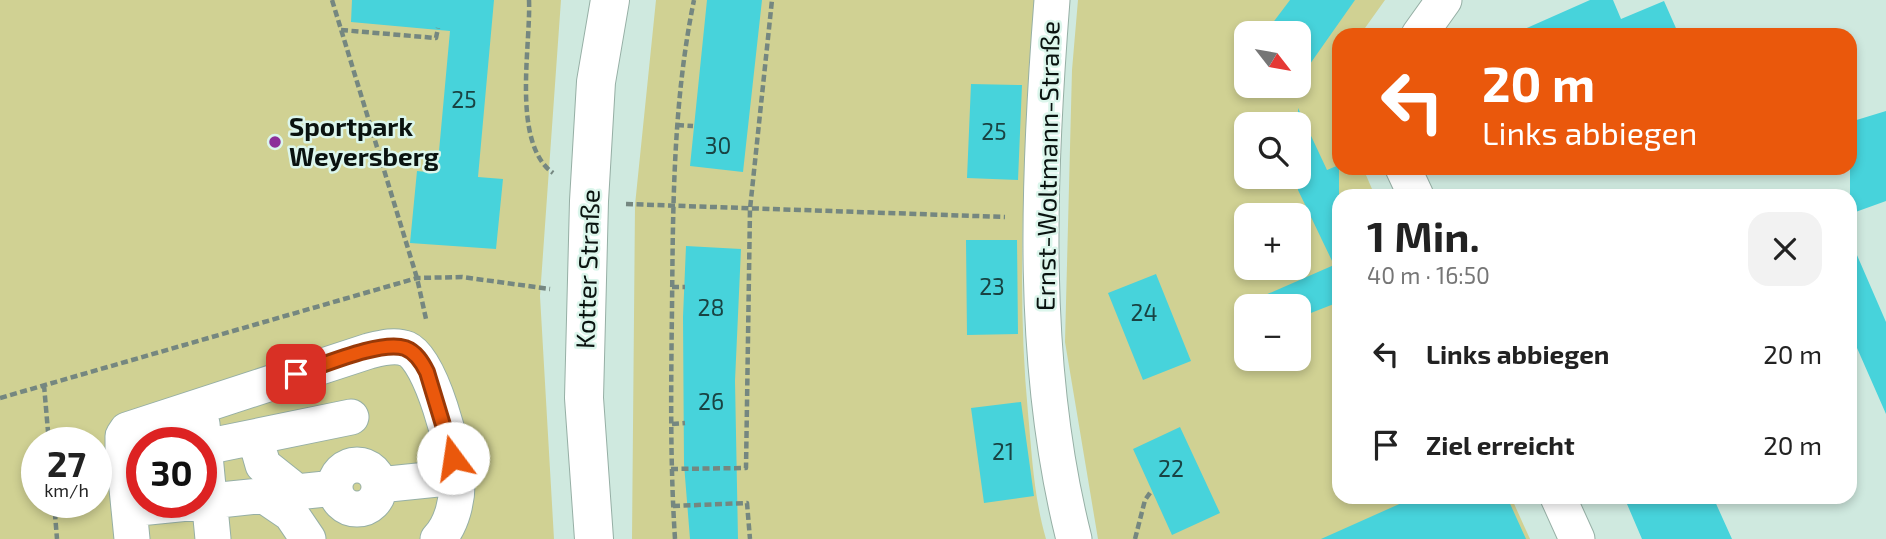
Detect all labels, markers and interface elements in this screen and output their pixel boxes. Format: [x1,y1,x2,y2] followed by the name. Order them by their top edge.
[1028,21,1065,311] street label: Ernst-Woltmann-Straße
[1234,21,1311,98] north arrow
[1234,21,1311,371] map controls
[1482,53,1595,112] text: 20 m
[1367,56,1458,147] icon: left
[451,85,477,113] house number: 25
[289,110,439,172] place label: Sportpark Weyersberg
[1234,112,1311,189] button: search
[1482,113,1697,151] text: Links abbiegen
[981,117,1007,145] house number: 25
[705,131,731,159] house number: 30
[267,134,283,150] marker: Sportpark Weyersberg
[568,189,605,349] street label: Kotter Straße
[1234,203,1311,280] button: +
[1367,210,1480,260] text: 1 Min.
[1748,212,1822,286] button: close
[1367,261,1490,289] text: 40 m · 16:50
[979,272,1005,300] house number: 23
[698,293,724,321] house number: 28
[1234,294,1311,371] button: −
[1130,298,1158,326] house number: 24
[1367,335,1405,373] icon: left
[1426,338,1610,369] text: Links abbiegen
[1763,338,1822,369] text: 20 m
[266,344,326,404] pin
[277,355,315,393] icon: arrive
[698,387,724,415] house number: 26
[416,421,490,495] position arrow
[1367,426,1405,464] icon: arrive
[126,427,217,518] speed limit sign: 30
[1426,429,1575,460] text: Ziel erreicht
[1763,429,1822,460] text: 20 m
[992,437,1014,465] house number: 21
[47,442,86,484] text: 27
[1158,454,1184,482] house number: 22
[44,479,89,501] text: km/h

